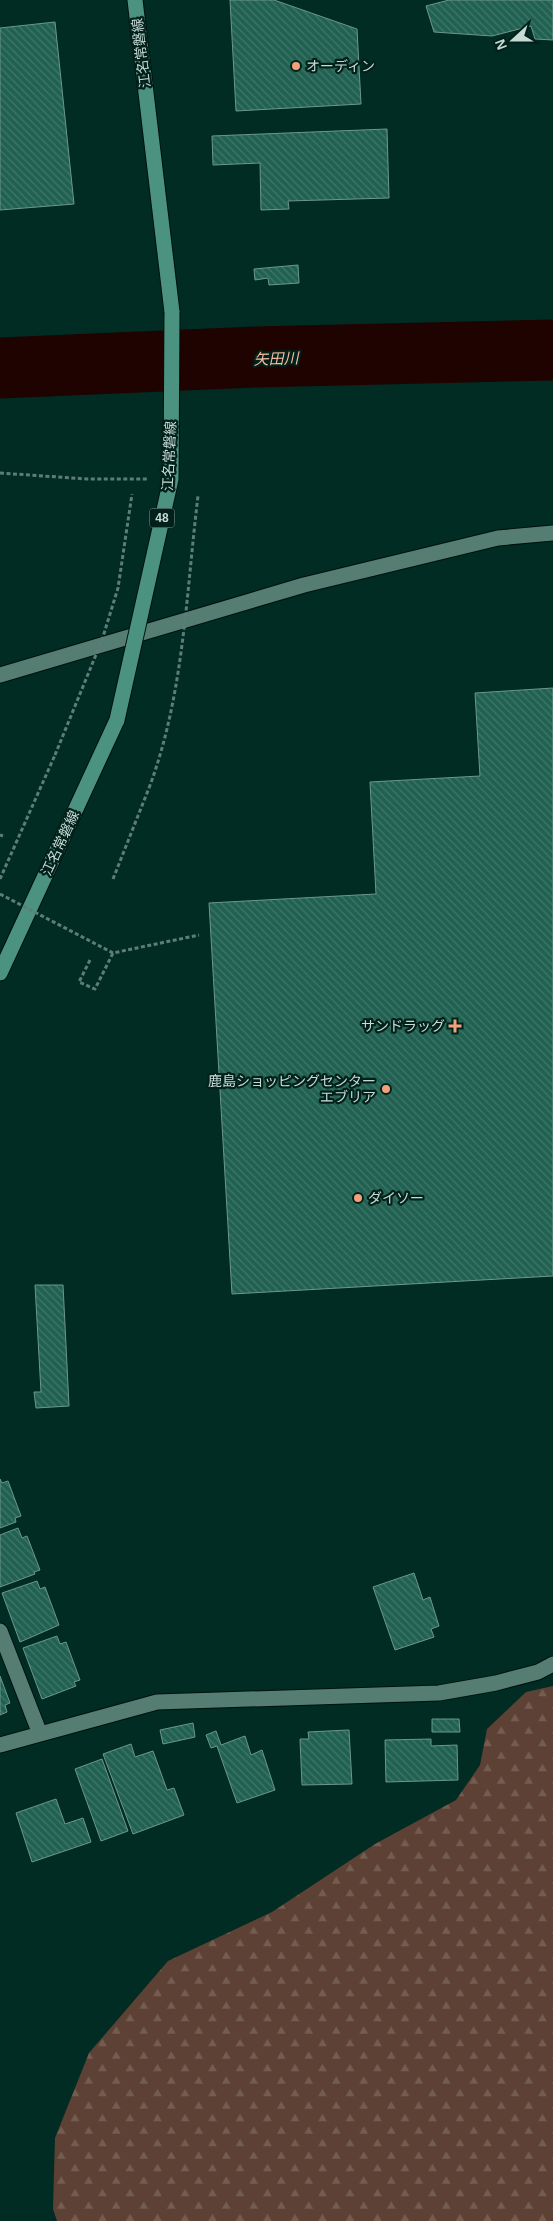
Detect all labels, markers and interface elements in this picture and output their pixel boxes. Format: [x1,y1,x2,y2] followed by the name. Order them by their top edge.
[488,15,538,65] north arrow
[129,17,153,89] street label: 江名常磐線
[492,37,510,52] text: N
[306,58,375,74] place label: オーディン
[290,60,302,72] marker: オーディン
[253,349,301,368] water label: 矢田川
[159,421,179,491] street label: 江名常磐線
[150,508,174,528] road number: 48
[38,808,82,878] street label: 江名常磐線
[361,1018,445,1034] place label: サンドラッグ
[449,1020,461,1032] marker: サンドラッグ
[208,1073,376,1105] place label: 鹿島ショッピングセンター エブリア
[380,1083,392,1095] marker: 鹿島ショッピングセンター エブリア
[368,1190,424,1206] place label: ダイソー
[352,1192,364,1204] marker: ダイソー

